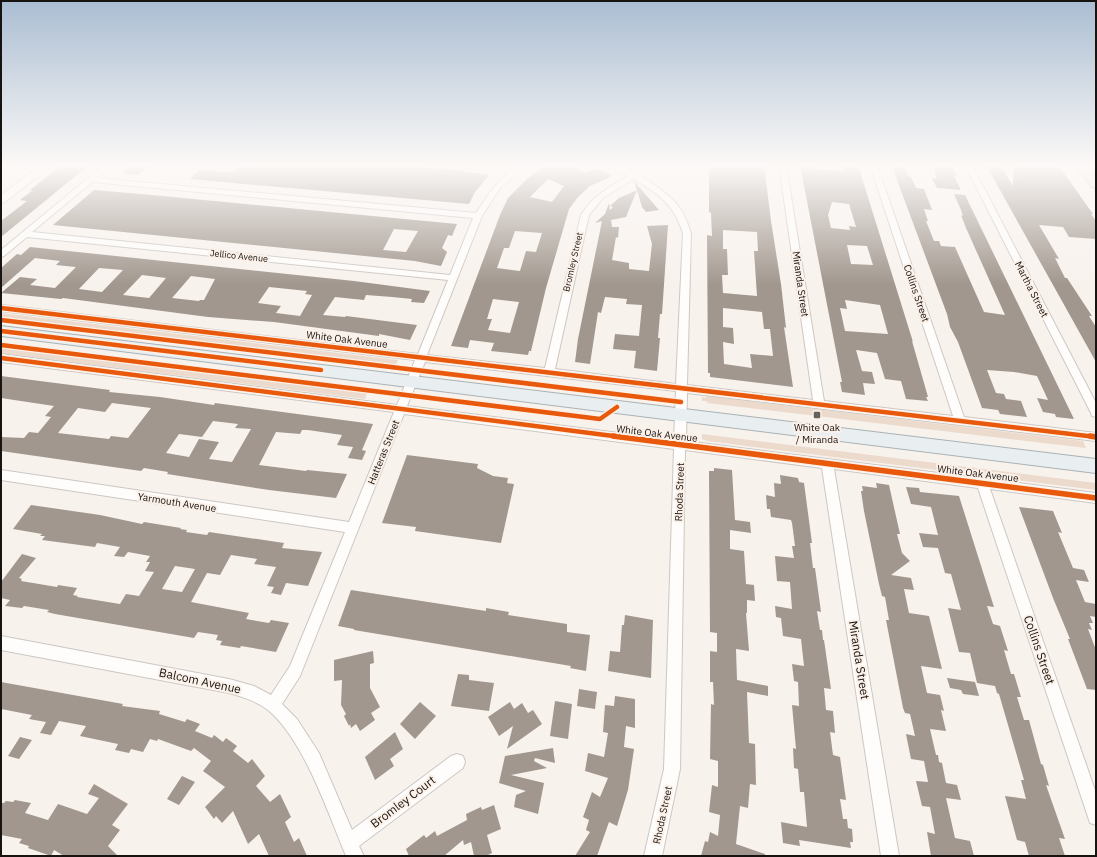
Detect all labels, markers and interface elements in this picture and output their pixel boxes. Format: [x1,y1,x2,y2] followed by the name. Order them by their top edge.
[560,231,585,293] street label: Bromley Street
[209,247,269,264] street label: Jellico Avenue
[789,250,812,318] street label: Miranda Street
[1012,259,1052,320] street label: Martha Street
[901,263,933,324] street label: Collins Street
[306,328,389,351] street label: White Oak Avenue
[812,410,822,420] marker: White Oak / Miranda
[365,418,402,486] street label: Hatteras Street
[794,421,841,446] place label: White Oak / Miranda
[616,422,699,445] street label: White Oak Avenue
[672,462,687,522] street label: Rhoda Street
[937,462,1020,485] street label: White Oak Avenue
[137,490,218,515] street label: Yarmouth Avenue
[1021,613,1058,686] street label: Collins Street
[846,620,873,700] street label: Miranda Street
[158,664,243,697] street label: Balcom Avenue
[367,772,438,831] street label: Bromley Court
[650,785,675,845] street label: Rhoda Street

